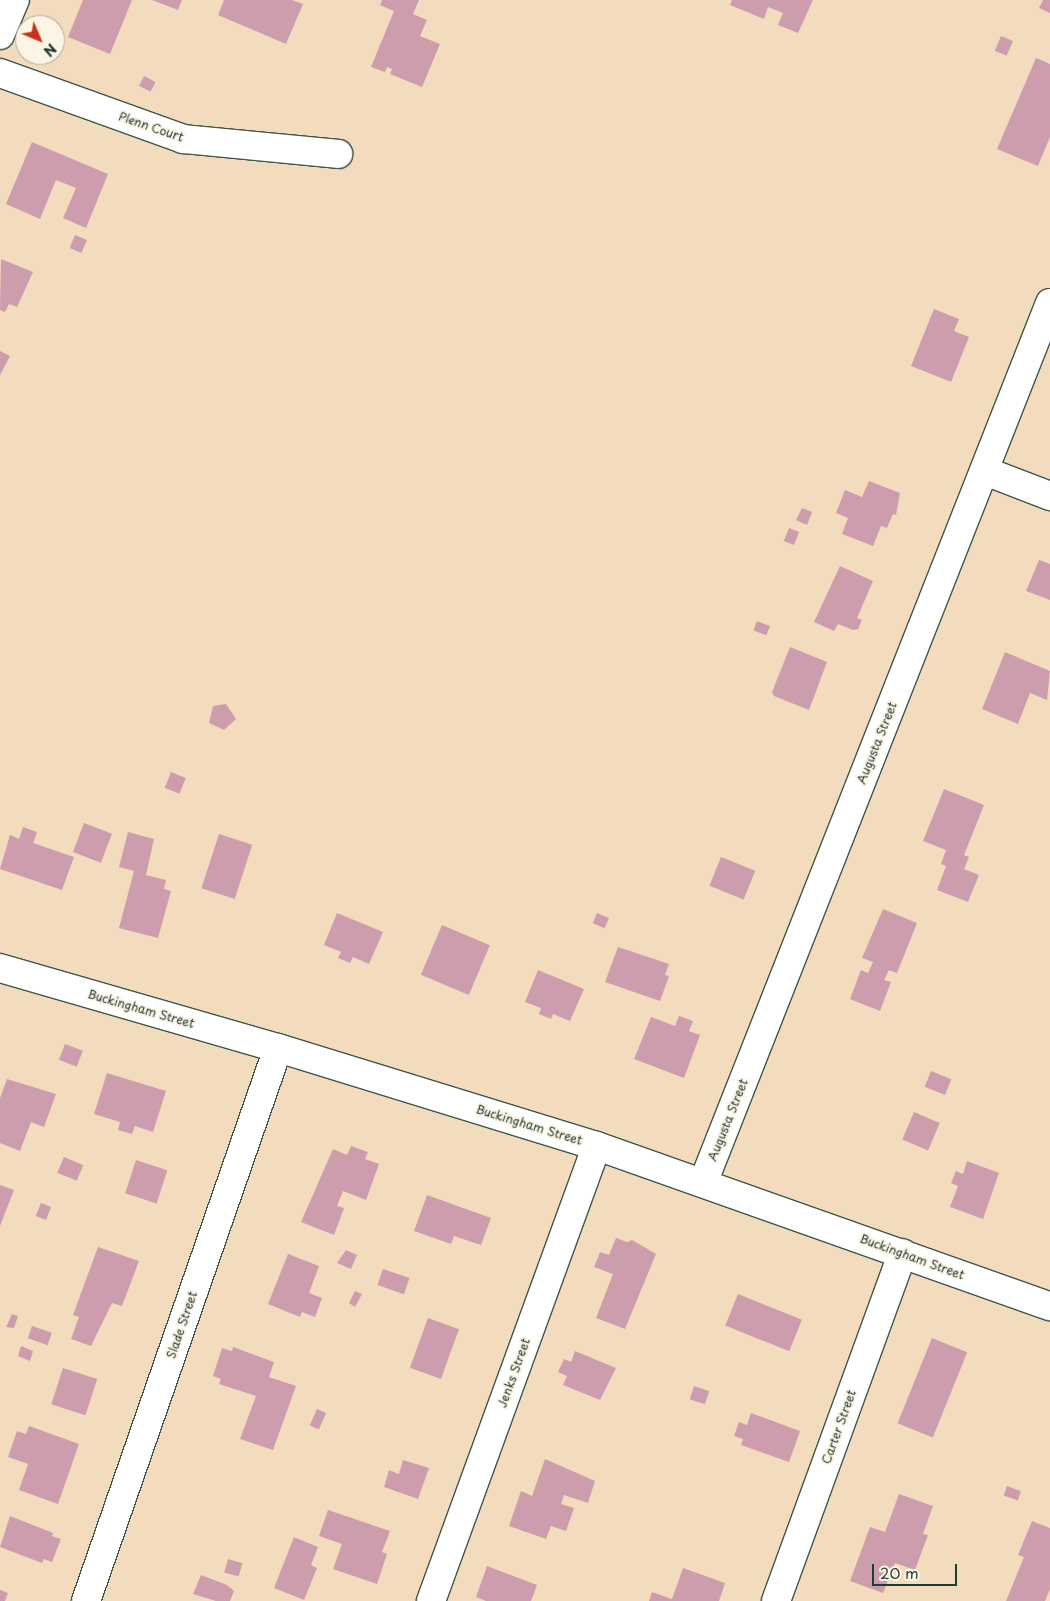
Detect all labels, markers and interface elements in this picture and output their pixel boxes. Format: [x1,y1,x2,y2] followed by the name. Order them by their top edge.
[15,15,65,65] north arrow
[39,39,62,62] text: N
[116,109,186,145] street label: Plenn Court
[854,700,900,786] street label: Augusta Street
[86,987,196,1031] street label: Buckingham Street
[705,1077,751,1163] street label: Augusta Street
[474,1102,584,1148] street label: Buckingham Street
[858,1231,966,1283] street label: Buckingham Street
[164,1289,200,1361] street label: Slade Street
[495,1336,533,1410] street label: Jenks Street
[819,1388,859,1466] street label: Carter Street
[875,1554,960,1586] scale bar
[880,1561,919,1584] text: 20 m

